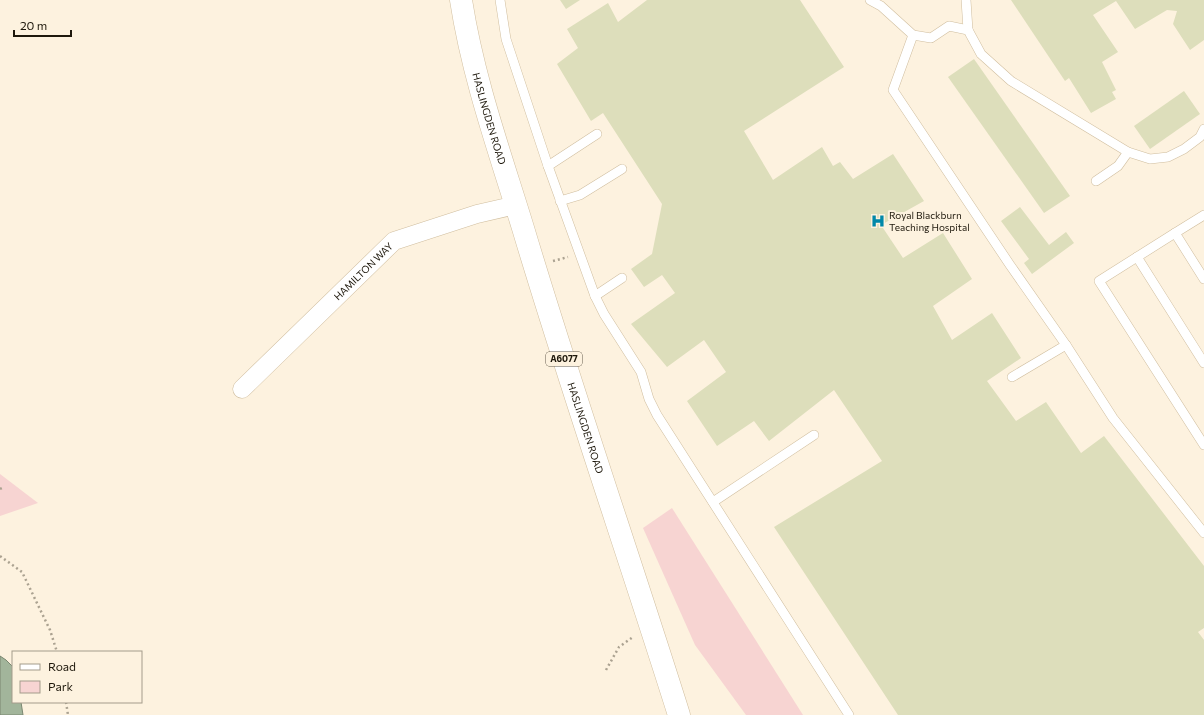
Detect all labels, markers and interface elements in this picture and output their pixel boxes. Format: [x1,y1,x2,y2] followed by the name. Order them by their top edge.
[14,12,71,38] scale bar
[20,18,47,32] text: 20 m
[470,71,509,166] street label: HASLINGDEN ROAD
[889,209,970,233] place label: Royal Blackburn Teaching Hospital
[870,213,886,229] hospital icon: Royal Blackburn Teaching Hospital
[331,240,395,302] street label: HAMILTON WAY
[546,352,582,366] road number: A6077
[565,381,606,475] street label: HASLINGDEN ROAD
[12,651,142,703] legend
[48,659,76,673] text: Road
[48,679,74,693] text: Park

